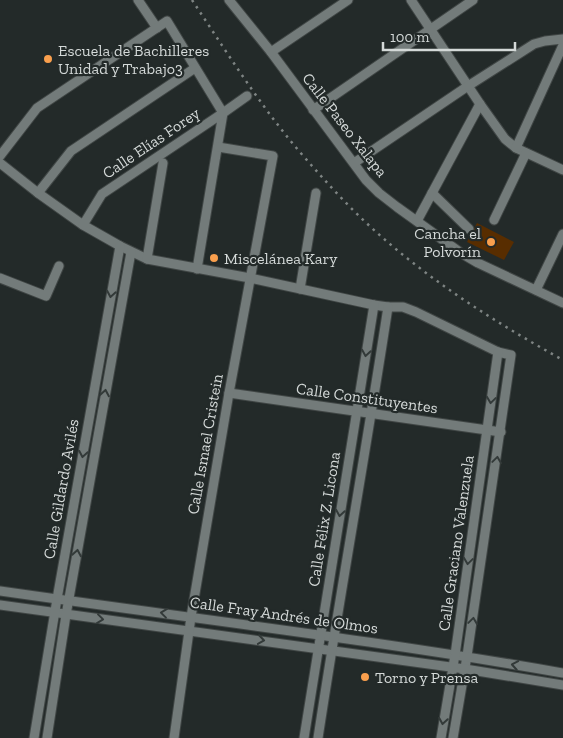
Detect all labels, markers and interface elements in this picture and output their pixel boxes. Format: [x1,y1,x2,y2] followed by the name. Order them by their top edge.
[383,20,516,52] scale bar
[390,28,429,46] text: 100 m
[58,41,209,78] place label: Escuela de Bachilleres Unidad y Trabajo3
[42,53,54,65] marker: Escuela de Bachilleres Unidad y Trabajo3
[298,69,392,181] street label: Calle Paseo Xalapa
[99,103,204,183] street label: Calle Elías Forey
[414,224,482,261] place label: Cancha el Polvorín
[485,236,497,248] marker: Cancha el Polvorín
[224,249,338,268] place label: Miscelánea Kary
[208,252,220,264] marker: Miscelánea Kary
[107,290,117,299] one-way arrow
[362,348,372,357] one-way arrow
[183,371,227,516] street label: Calle Ismael Cristein
[295,379,439,417] street label: Calle Constituyentes
[100,389,110,397] one-way arrow
[487,396,497,404] one-way arrow
[39,417,83,561] street label: Calle Gildardo Avilés
[78,450,88,459] one-way arrow
[304,450,344,588] street label: Calle Félix Z. Licona
[434,454,478,632] street label: Calle Graciano Valenzuela
[491,456,501,464] one-way arrow
[336,509,346,517] one-way arrow
[72,549,82,557] one-way arrow
[463,557,474,565] one-way arrow
[189,592,379,638] street label: Calle Fray Andrés de Olmos
[159,608,167,619] one-way arrow
[97,613,105,624] one-way arrow
[467,616,477,625] one-way arrow
[257,635,266,645] one-way arrow
[511,660,519,670] one-way arrow
[375,668,478,687] place label: Torno y Prensa
[359,671,371,683] marker: Torno y Prensa
[439,717,449,726] one-way arrow

